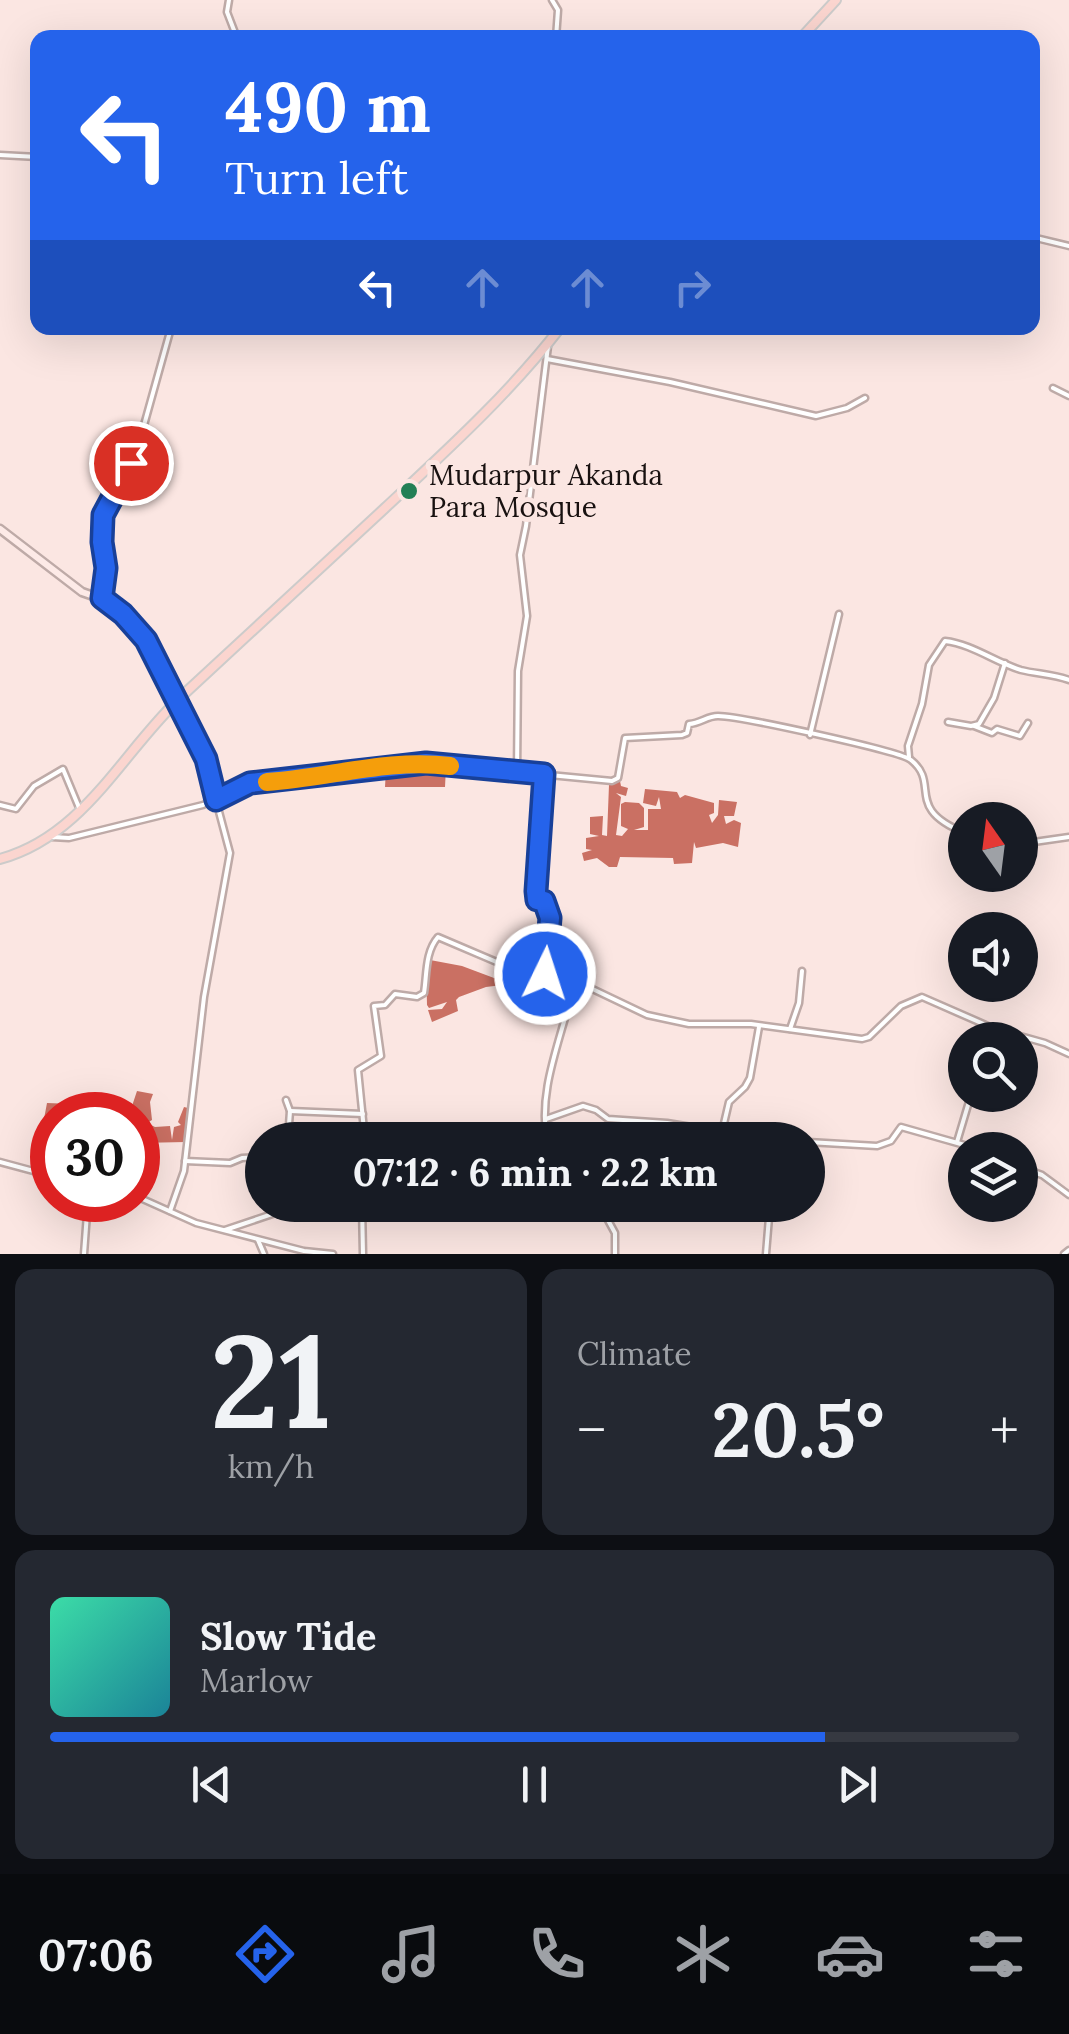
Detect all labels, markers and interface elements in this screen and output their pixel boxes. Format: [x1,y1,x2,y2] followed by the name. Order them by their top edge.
[225,62,431,151] text: 490 m
[60,70,190,200] icon: left
[225,149,408,206] text: Turn left
[350,260,405,315] icon: left
[455,260,510,315] icon: ahead
[560,260,615,315] icon: ahead
[665,260,720,315] icon: right
[89,421,174,506] pin
[104,436,159,491] icon: arrive
[429,457,663,525] place label: Mudarpur Akanda Para Mosque
[398,480,420,502] marker: Mudarpur Akanda Para Mosque
[948,802,1038,892] north arrow
[948,802,1038,1222] map controls
[948,912,1038,1002] button: sound
[493,922,597,1026] position arrow
[948,1022,1038,1112] button: search
[30,1092,160,1222] speed limit sign: 30
[948,1132,1038,1222] button: layers
[353,1148,717,1196] text: 07:12 · 6 min · 2.2 km
[210,1297,332,1464] text: 21
[577,1333,692,1374] text: Climate
[711,1382,885,1478] text: 20.5°
[577,1395,606,1465] text: −
[990,1395,1019,1465] text: +
[228,1446,314,1487] text: km/h
[200,1612,377,1660] text: Slow Tide
[200,1660,312,1701] text: Marlow
[184,1757,239,1812] icon: previous
[507,1757,562,1812] icon: pause
[830,1757,885,1812] icon: next
[230,1919,300,1989] icon: directions
[376,1919,446,1989] icon: music
[522,1919,592,1989] icon: phone
[668,1919,738,1989] icon: climate
[815,1919,885,1989] icon: car
[961,1919,1031,1989] icon: filters
[38,1926,154,1983] text: 07:06

